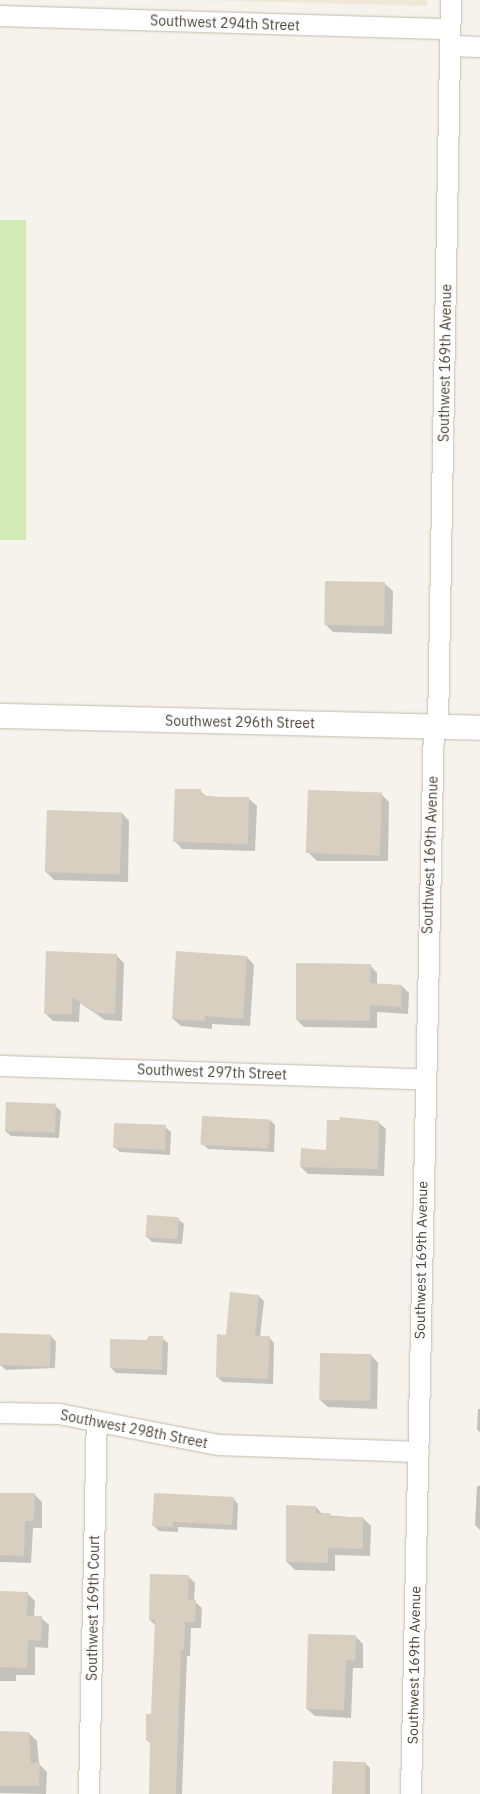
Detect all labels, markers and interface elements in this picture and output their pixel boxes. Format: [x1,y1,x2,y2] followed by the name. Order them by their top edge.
[150,12,300,34] street label: Southwest 294th Street
[435,284,455,442] street label: Southwest 169th Avenue
[165,712,315,732] street label: Southwest 296th Street
[419,776,441,934] street label: Southwest 169th Avenue
[137,1061,287,1083] street label: Southwest 297th Street
[411,1181,431,1339] street label: Southwest 169th Avenue
[59,1406,209,1452] street label: Southwest 298th Street
[83,1535,103,1681] street label: Southwest 169th Court
[404,1586,424,1744] street label: Southwest 169th Avenue

